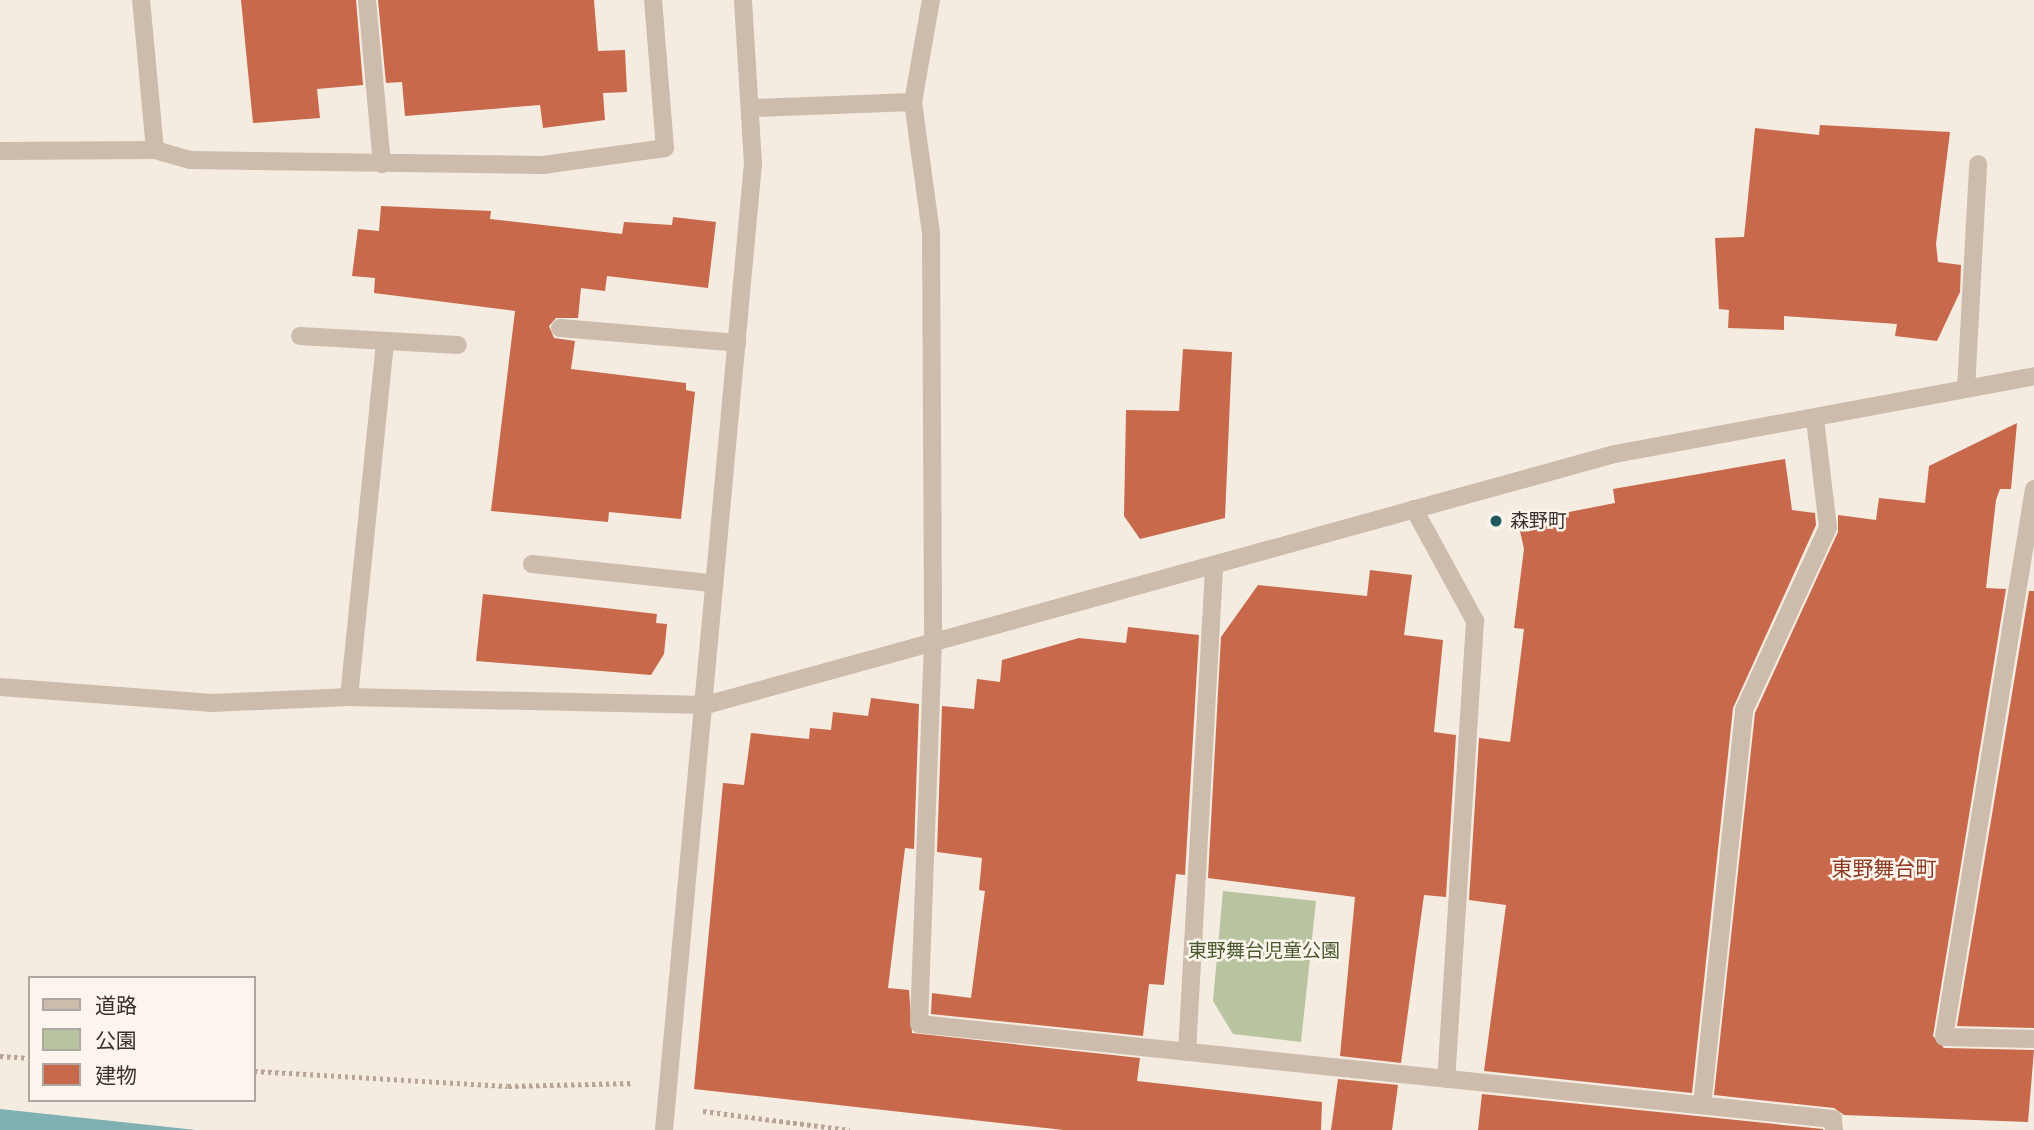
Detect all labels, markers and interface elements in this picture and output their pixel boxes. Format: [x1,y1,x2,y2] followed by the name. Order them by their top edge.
[1510,510,1567,532] place label: 森野町
[1488,513,1504,529] marker: 森野町
[1832,856,1936,882] district label: 東野舞台町
[1188,940,1340,962] park label: 東野舞台児童公園
[28,976,256,1102] legend
[95,991,137,1021] text: 道路
[95,1026,137,1056] text: 公園
[95,1061,137,1091] text: 建物

